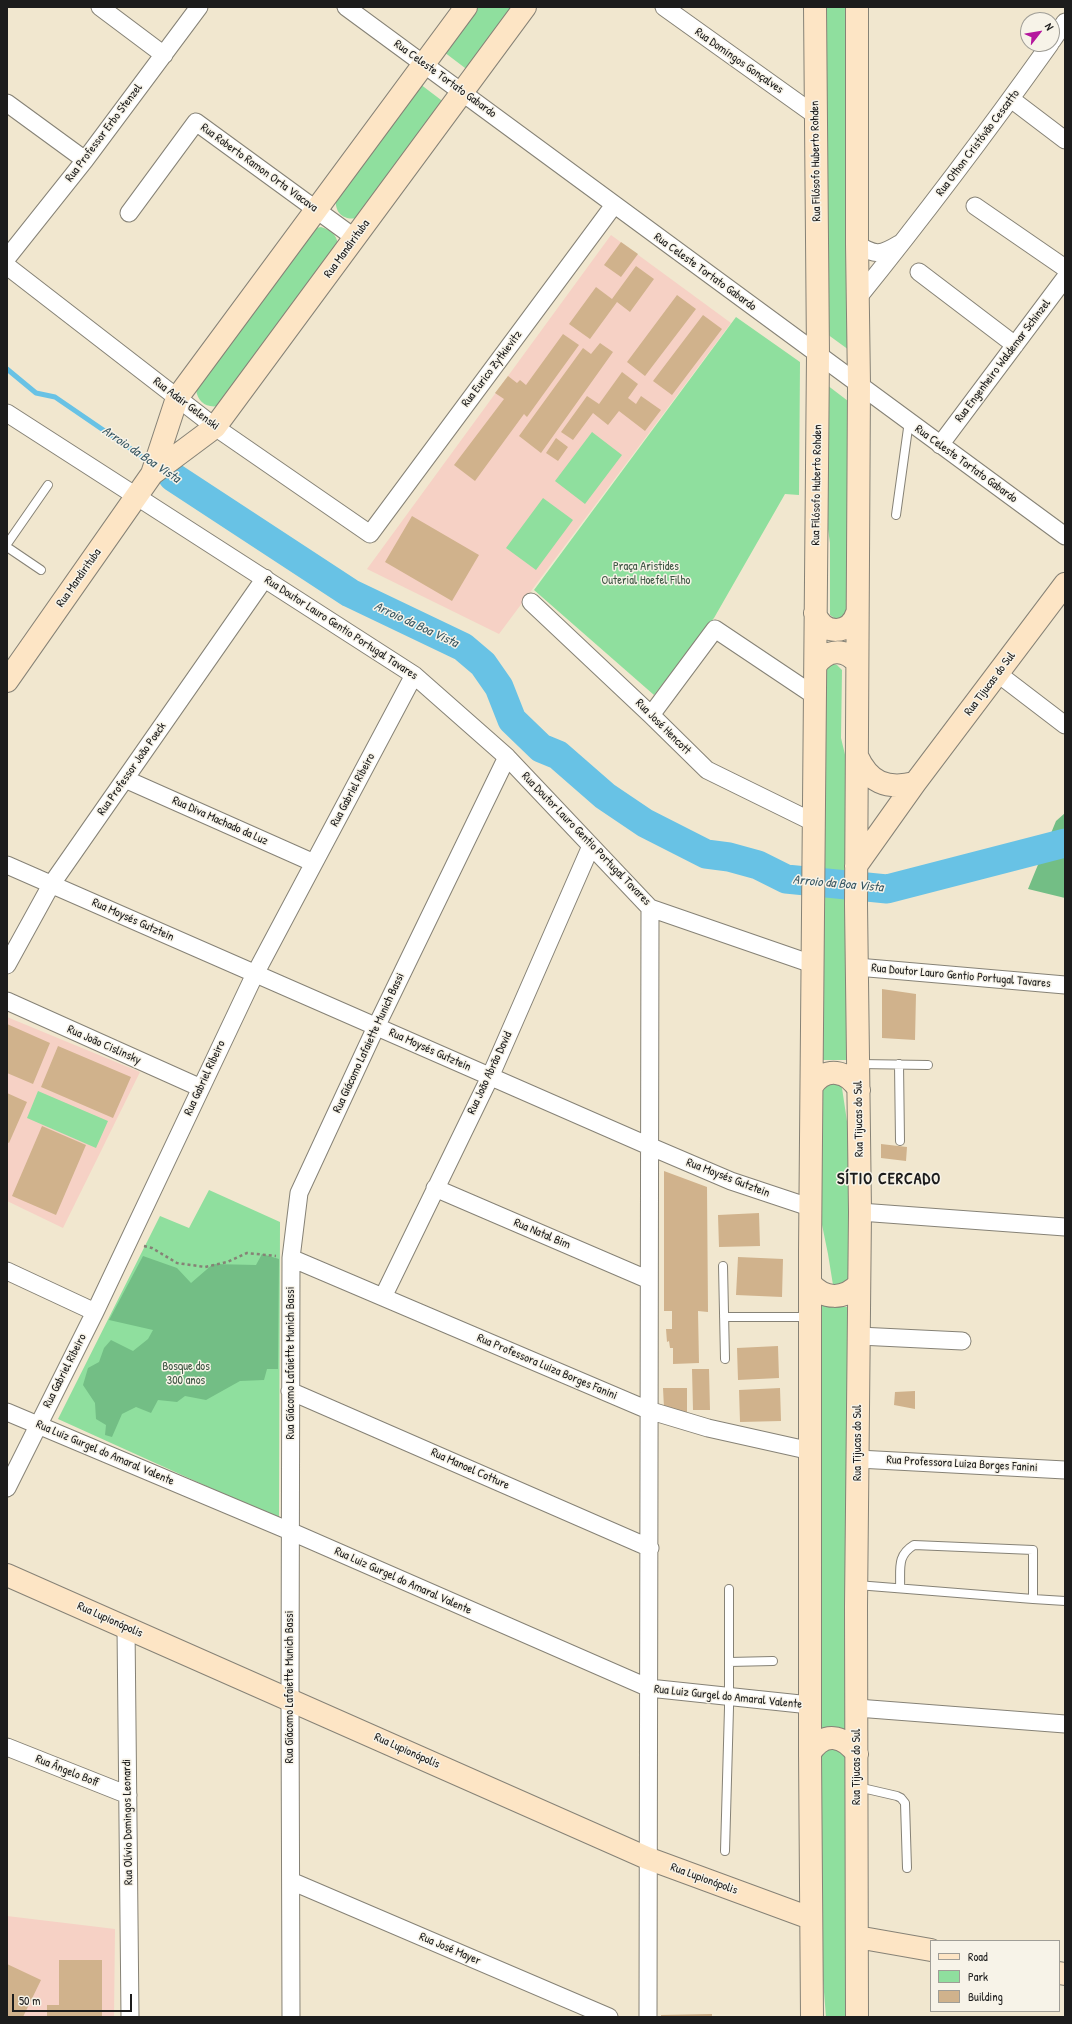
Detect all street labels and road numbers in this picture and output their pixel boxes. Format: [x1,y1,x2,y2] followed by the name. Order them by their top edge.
[692,25,786,97] street label: Rua Domingos Gonçalves
[391,37,499,121] street label: Rua Celeste Tortato Gabardo
[62,81,146,185] street label: Rua Professor Erbo Stenzel
[933,87,1023,199] street label: Rua Othon Cristóvão Cescatto
[808,100,824,222] street label: Rua Filósofo Huberto Rohden
[198,121,320,215] street label: Rua Roberto Ramon Orta Viacava
[321,217,373,281] street label: Rua Mandirituba
[651,230,759,314] street label: Rua Celeste Tortato Gabardo
[952,297,1054,425] street label: Rua Engenheiro Waldemar Schinzel
[459,328,525,410] street label: Rua Eurico Zytkievitz
[150,374,222,434] street label: Rua Adair Gelenski
[912,422,1020,506] street label: Rua Celeste Tortato Gabardo
[809,424,825,546] street label: Rua Filósofo Huberto Rohden
[54,546,104,610] street label: Rua Mandirituba
[262,573,420,683] street label: Rua Doutor Lauro Gentio Portugal Tavares
[961,649,1019,719] street label: Rua Tijucas do Sul
[632,696,694,758] street label: Rua José Hencott
[95,720,169,818] street label: Rua Professor João Poeck
[328,751,378,829] street label: Rua Gabriel Ribeiro
[518,769,654,909] street label: Rua Doutor Lauro Gentio Portugal Tavares
[170,793,270,849] street label: Rua Diva Machado da Luz
[90,895,176,945] street label: Rua Moysés Gutztein
[871,961,1051,991] street label: Rua Doutor Lauro Gentio Portugal Tavares
[330,971,408,1115] street label: Rua Giácomo Lafaiette Munich Bassi
[65,1022,143,1068] street label: Rua João Cislinsky
[387,1025,473,1075] street label: Rua Moysés Gutztein
[465,1029,515,1117] street label: Rua João Abrão David
[181,1038,229,1118] street label: Rua Gabriel Ribeiro
[851,1081,867,1157] street label: Rua Tijucas do Sul
[684,1155,772,1201] street label: Rua Moysés Gutztein
[511,1216,573,1252] street label: Rua Natal Bim
[284,1287,298,1439] street label: Rua Giácomo Lafaiette Munich Bassi
[475,1331,619,1403] street label: Rua Professora Luiza Borges Fanini
[40,1332,90,1410] street label: Rua Gabriel Ribeiro
[851,1405,865,1481] street label: Rua Tijucas do Sul
[34,1417,176,1489] street label: Rua Luiz Gurgel do Amaral Valente
[429,1445,511,1493] street label: Rua Manoel Cotture
[886,1453,1038,1475] street label: Rua Professora Luiza Borges Fanini
[332,1544,474,1618] street label: Rua Luiz Gurgel do Amaral Valente
[75,1599,145,1641] street label: Rua Lupionópolis
[283,1611,297,1763] street label: Rua Giácomo Lafaiette Munich Bassi
[653,1682,803,1712] street label: Rua Luiz Gurgel do Amaral Valente
[850,1729,864,1805] street label: Rua Tijucas do Sul
[372,1730,442,1772] street label: Rua Lupionópolis
[33,1752,101,1790] street label: Rua Ângelo Boff
[120,1759,136,1885] street label: Rua Olívio Domingos Leonardi
[668,1860,740,1898] street label: Rua Lupionópolis
[417,1930,483,1968] street label: Rua José Mayer

